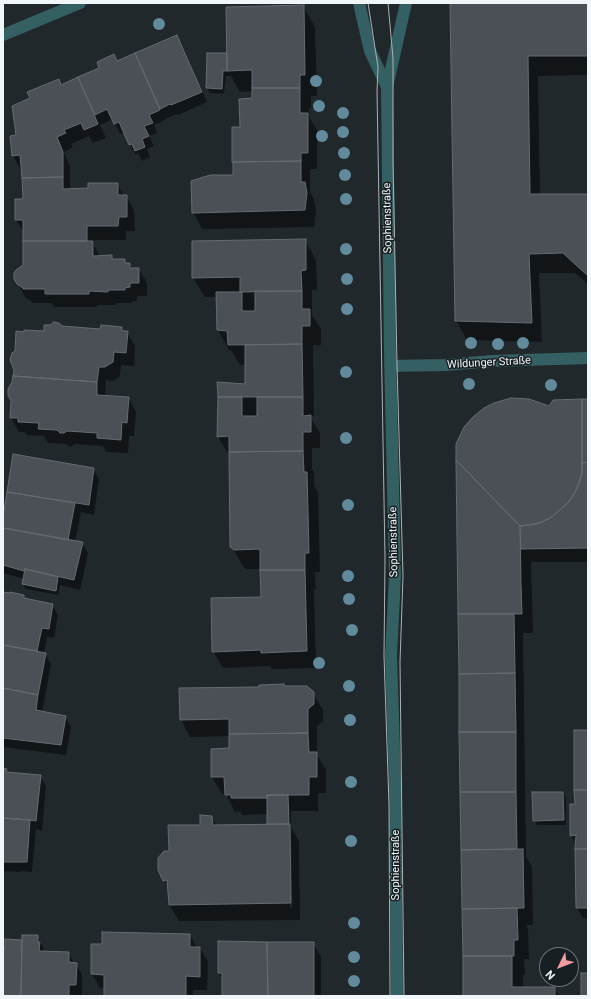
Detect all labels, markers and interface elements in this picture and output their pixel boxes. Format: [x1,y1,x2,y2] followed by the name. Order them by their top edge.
[381,183,395,253] street label: Sophienstraße
[447,354,531,372] street label: Wildunger Straße
[387,507,401,577] street label: Sophienstraße
[389,830,403,900] street label: Sophienstraße
[539,947,579,987] north arrow
[543,968,558,982] text: N

